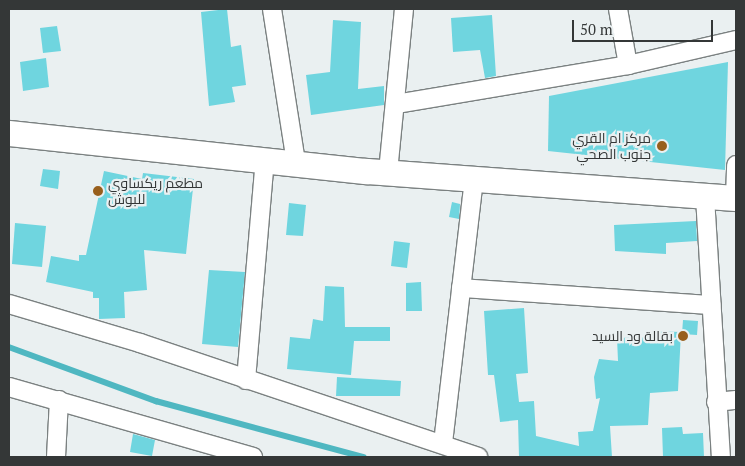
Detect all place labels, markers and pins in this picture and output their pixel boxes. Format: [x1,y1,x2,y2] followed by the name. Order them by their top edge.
[572,130,651,162] place label: مركز ام القري جنوب الصحي
[655,139,669,153] marker: مركز ام القري جنوب الصحي
[108,175,203,208] place label: مطعم ريكساوي للبوش
[92,185,104,197] marker: مطعم ريكساوي للبوش
[592,328,673,344] place label: بقالة ود السيد
[677,330,689,342] marker: بقالة ود السيد

